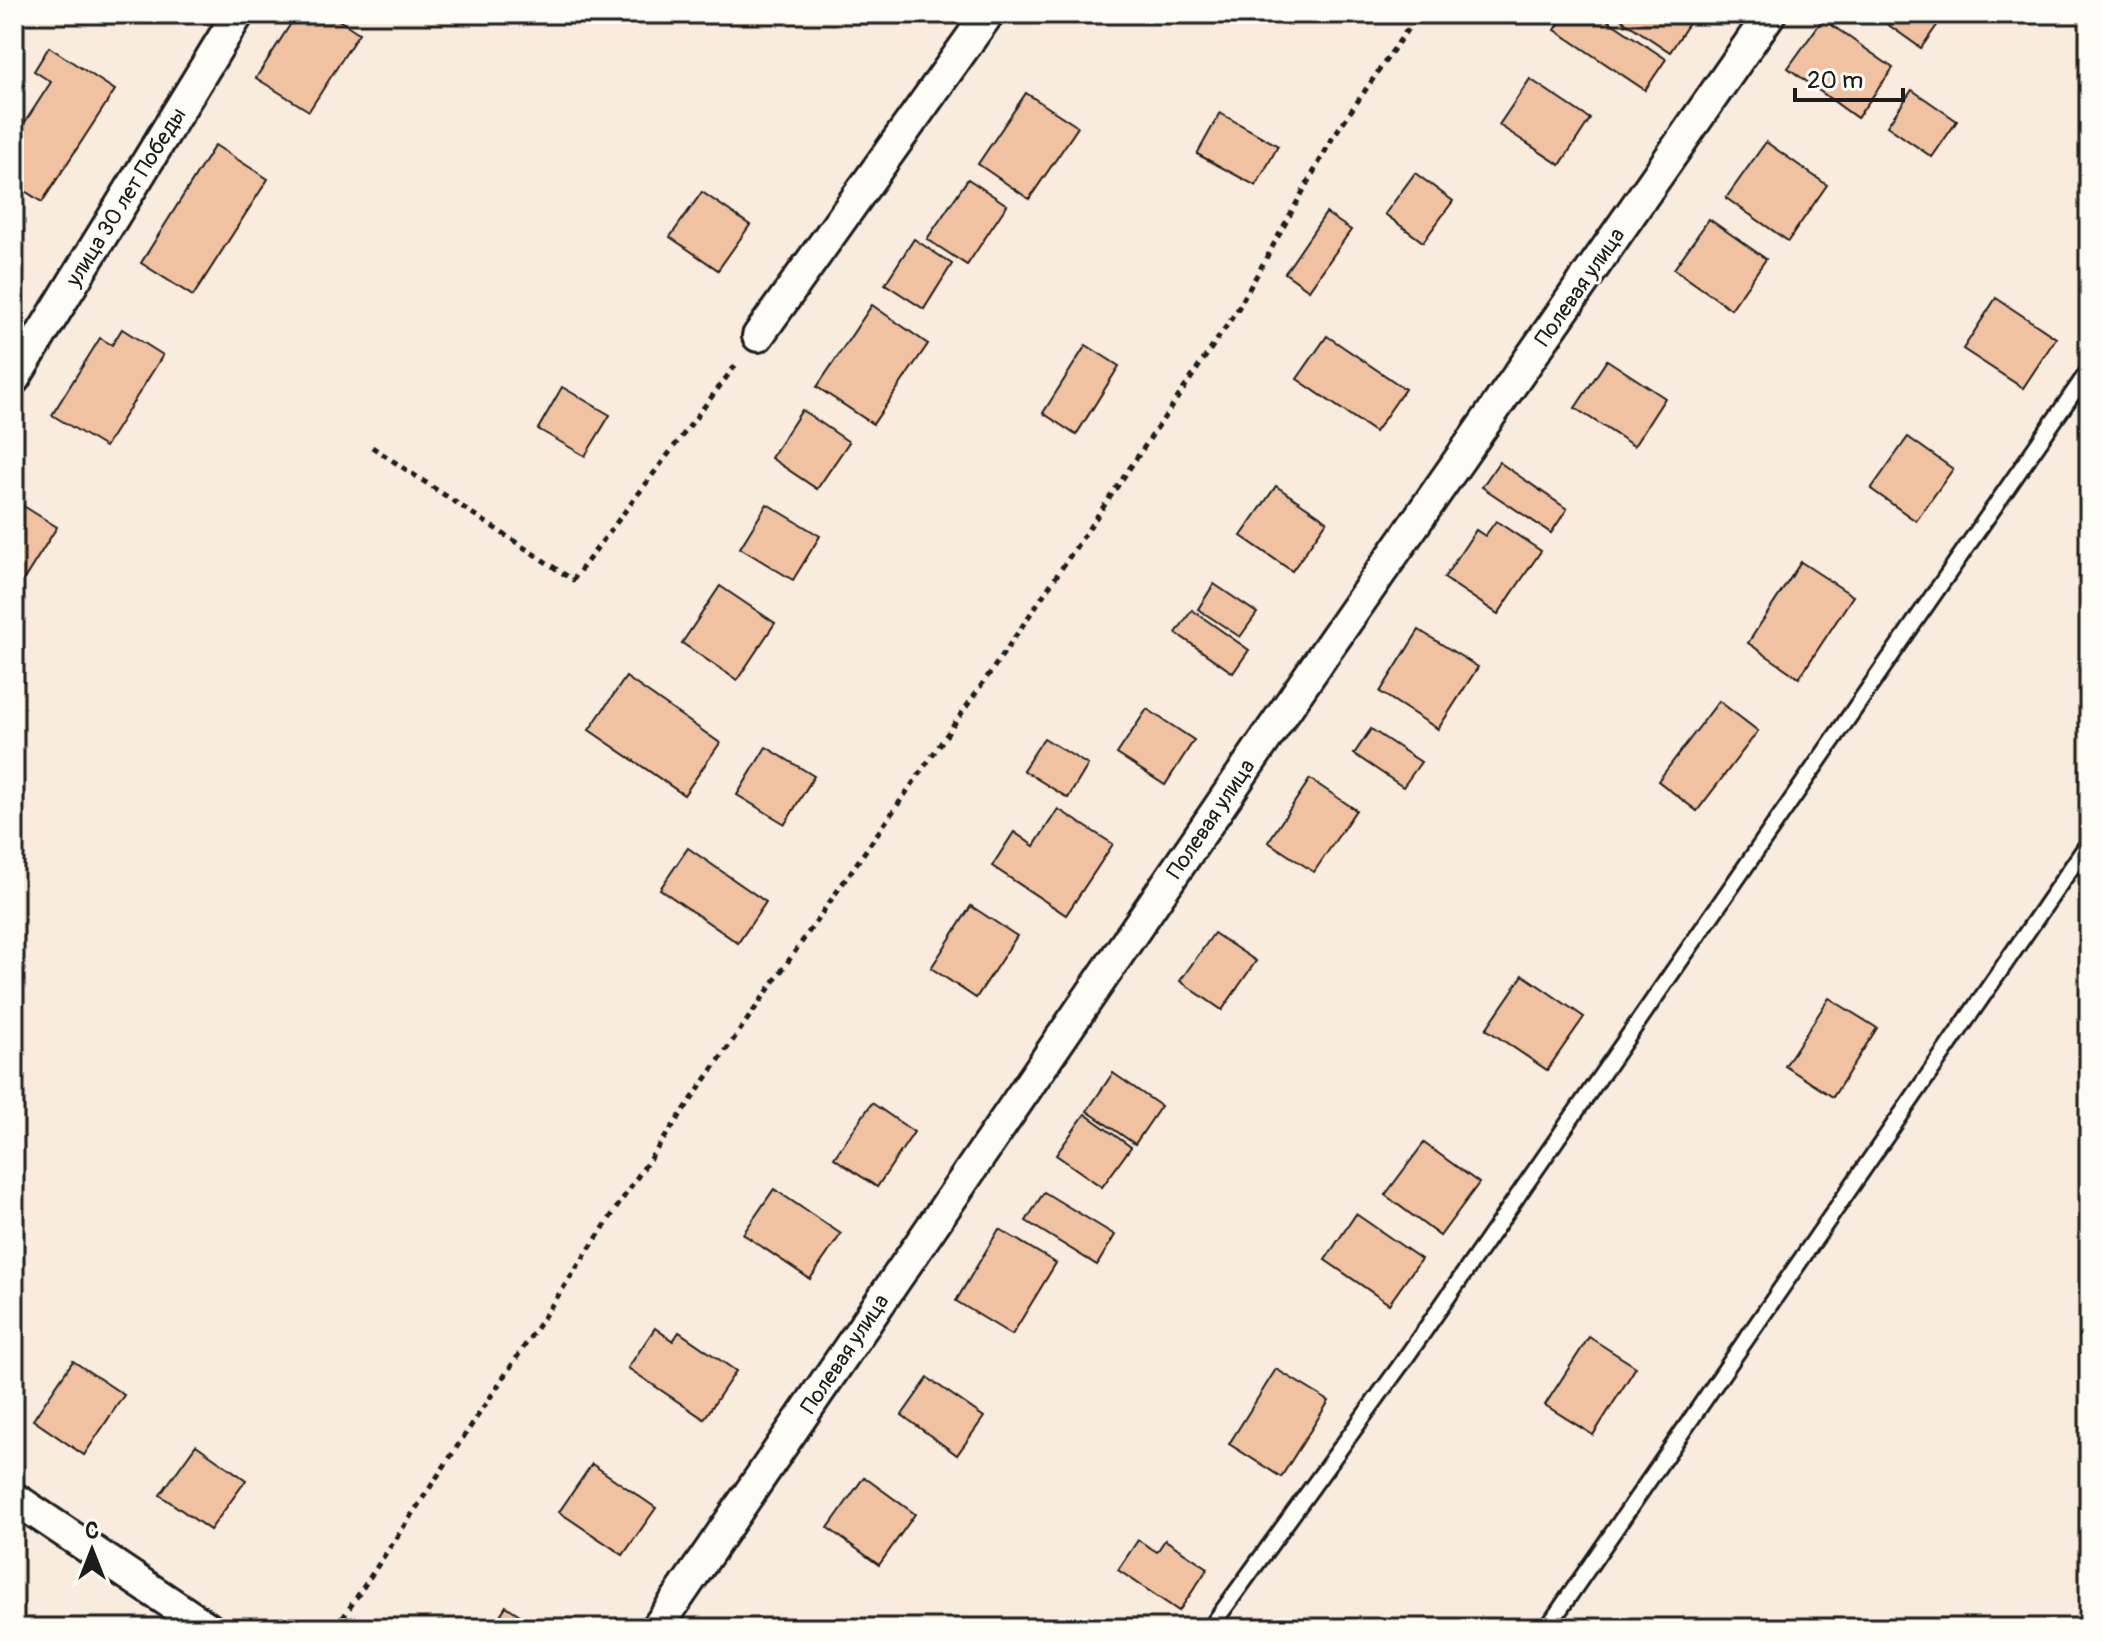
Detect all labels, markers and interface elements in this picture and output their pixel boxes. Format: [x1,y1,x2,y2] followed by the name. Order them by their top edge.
[1795,52,1903,102] scale bar
[1807,66,1863,95] text: 20 m
[59,102,192,292] street label: улица 30 лет Победы
[1529,222,1631,352] street label: Полевая улица
[1161,754,1261,884] street label: Полевая улица
[795,1289,895,1419] street label: Полевая улица
[52,1510,132,1590] north arrow
[85,1517,99,1545] text: С

